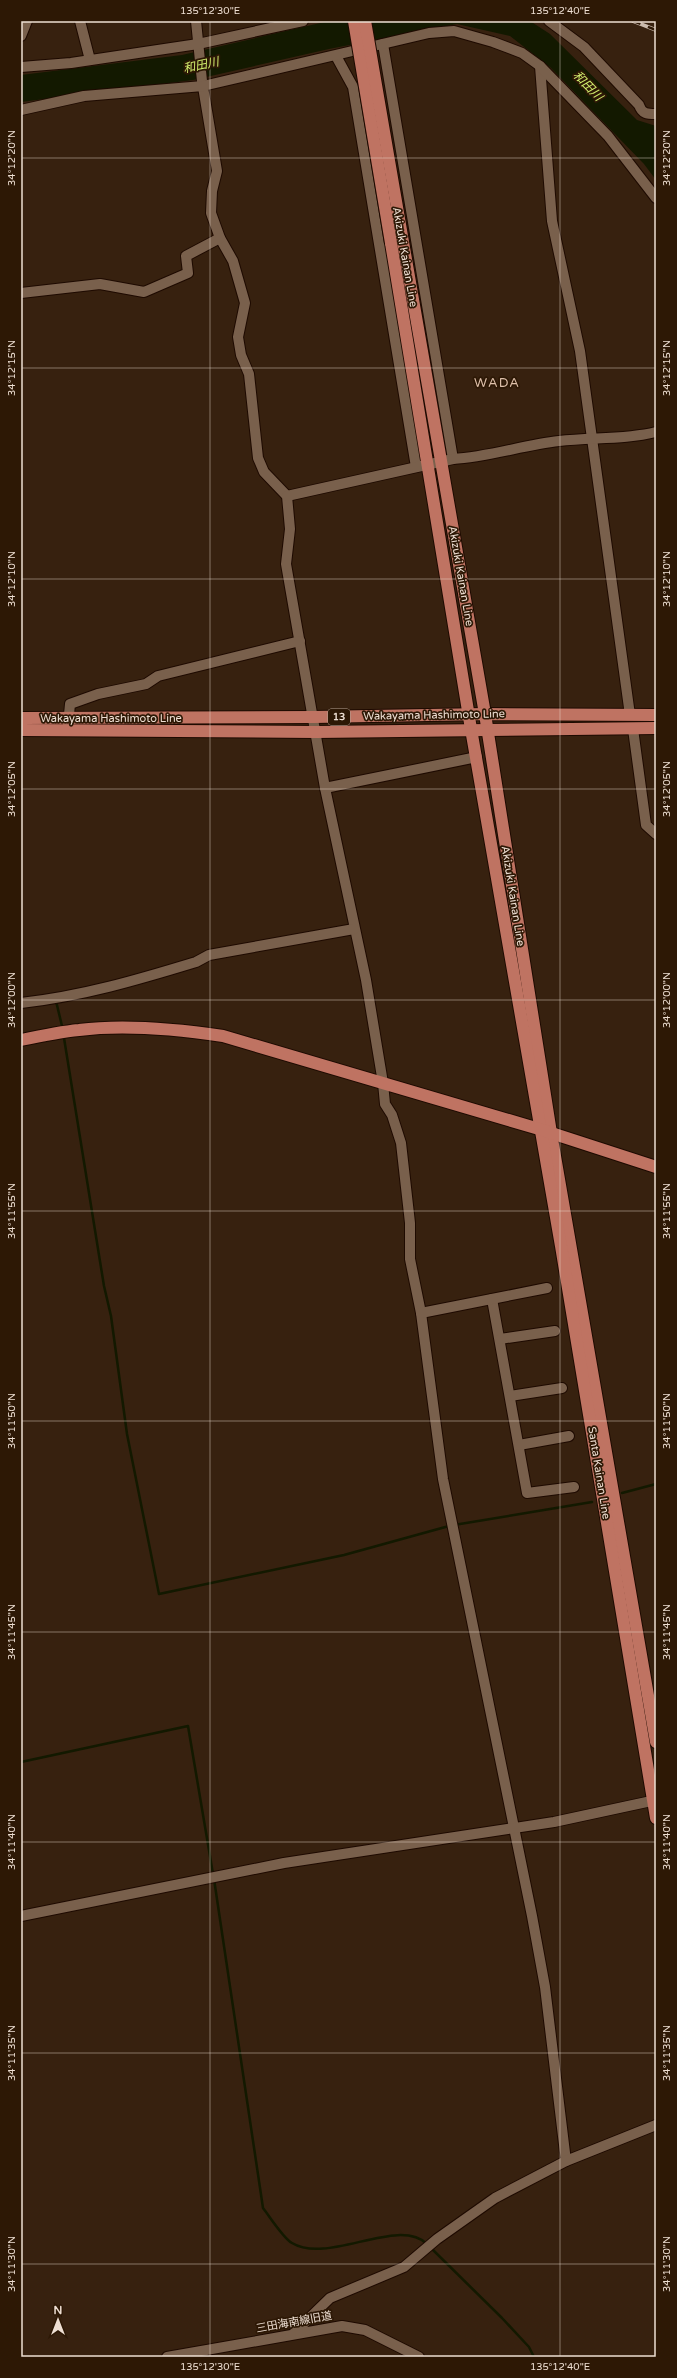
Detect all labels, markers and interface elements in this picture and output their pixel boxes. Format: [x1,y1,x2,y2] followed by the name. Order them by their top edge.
[180,5,240,17] text: 135°12'30"E
[530,5,590,17] text: 135°12'40"E
[182,54,222,76] water label: 和田川
[570,68,607,105] water label: 和田川
[6,130,18,186] text: 34°12'20"N
[661,130,673,186] text: 34°12'20"N
[390,206,420,308] street label: Akizuki Kainan Line
[6,340,18,396] text: 34°12'15"N
[661,340,673,396] text: 34°12'15"N
[474,375,520,391] district label: WADA
[446,525,476,627] street label: Akizuki Kainan Line
[6,551,18,607] text: 34°12'10"N
[661,551,673,607] text: 34°12'10"N
[363,707,505,723] street label: Wakayama Hashimoto Line
[328,709,350,725] road number: 13
[40,712,182,725] street label: Wakayama Hashimoto Line
[6,761,18,817] text: 34°12'05"N
[661,761,673,817] text: 34°12'05"N
[499,845,527,947] street label: Akizuki Kainan Line
[6,972,18,1028] text: 34°12'00"N
[661,972,673,1028] text: 34°12'00"N
[6,1183,18,1239] text: 34°11'55"N
[661,1183,673,1239] text: 34°11'55"N
[6,1393,18,1449] text: 34°11'50"N
[661,1393,673,1449] text: 34°11'50"N
[585,1426,613,1520] street label: Santa Kainan Line
[6,1604,18,1660] text: 34°11'45"N
[661,1604,673,1660] text: 34°11'45"N
[6,1814,18,1870] text: 34°11'40"N
[661,1814,673,1870] text: 34°11'40"N
[6,2025,18,2081] text: 34°11'35"N
[661,2025,673,2081] text: 34°11'35"N
[6,2236,18,2292] text: 34°11'30"N
[661,2236,673,2292] text: 34°11'30"N
[38,2300,78,2340] north arrow
[54,2304,62,2317] text: N
[255,2309,333,2335] street label: 三田海南線旧道
[180,2361,240,2373] text: 135°12'30"E
[530,2361,590,2373] text: 135°12'40"E

